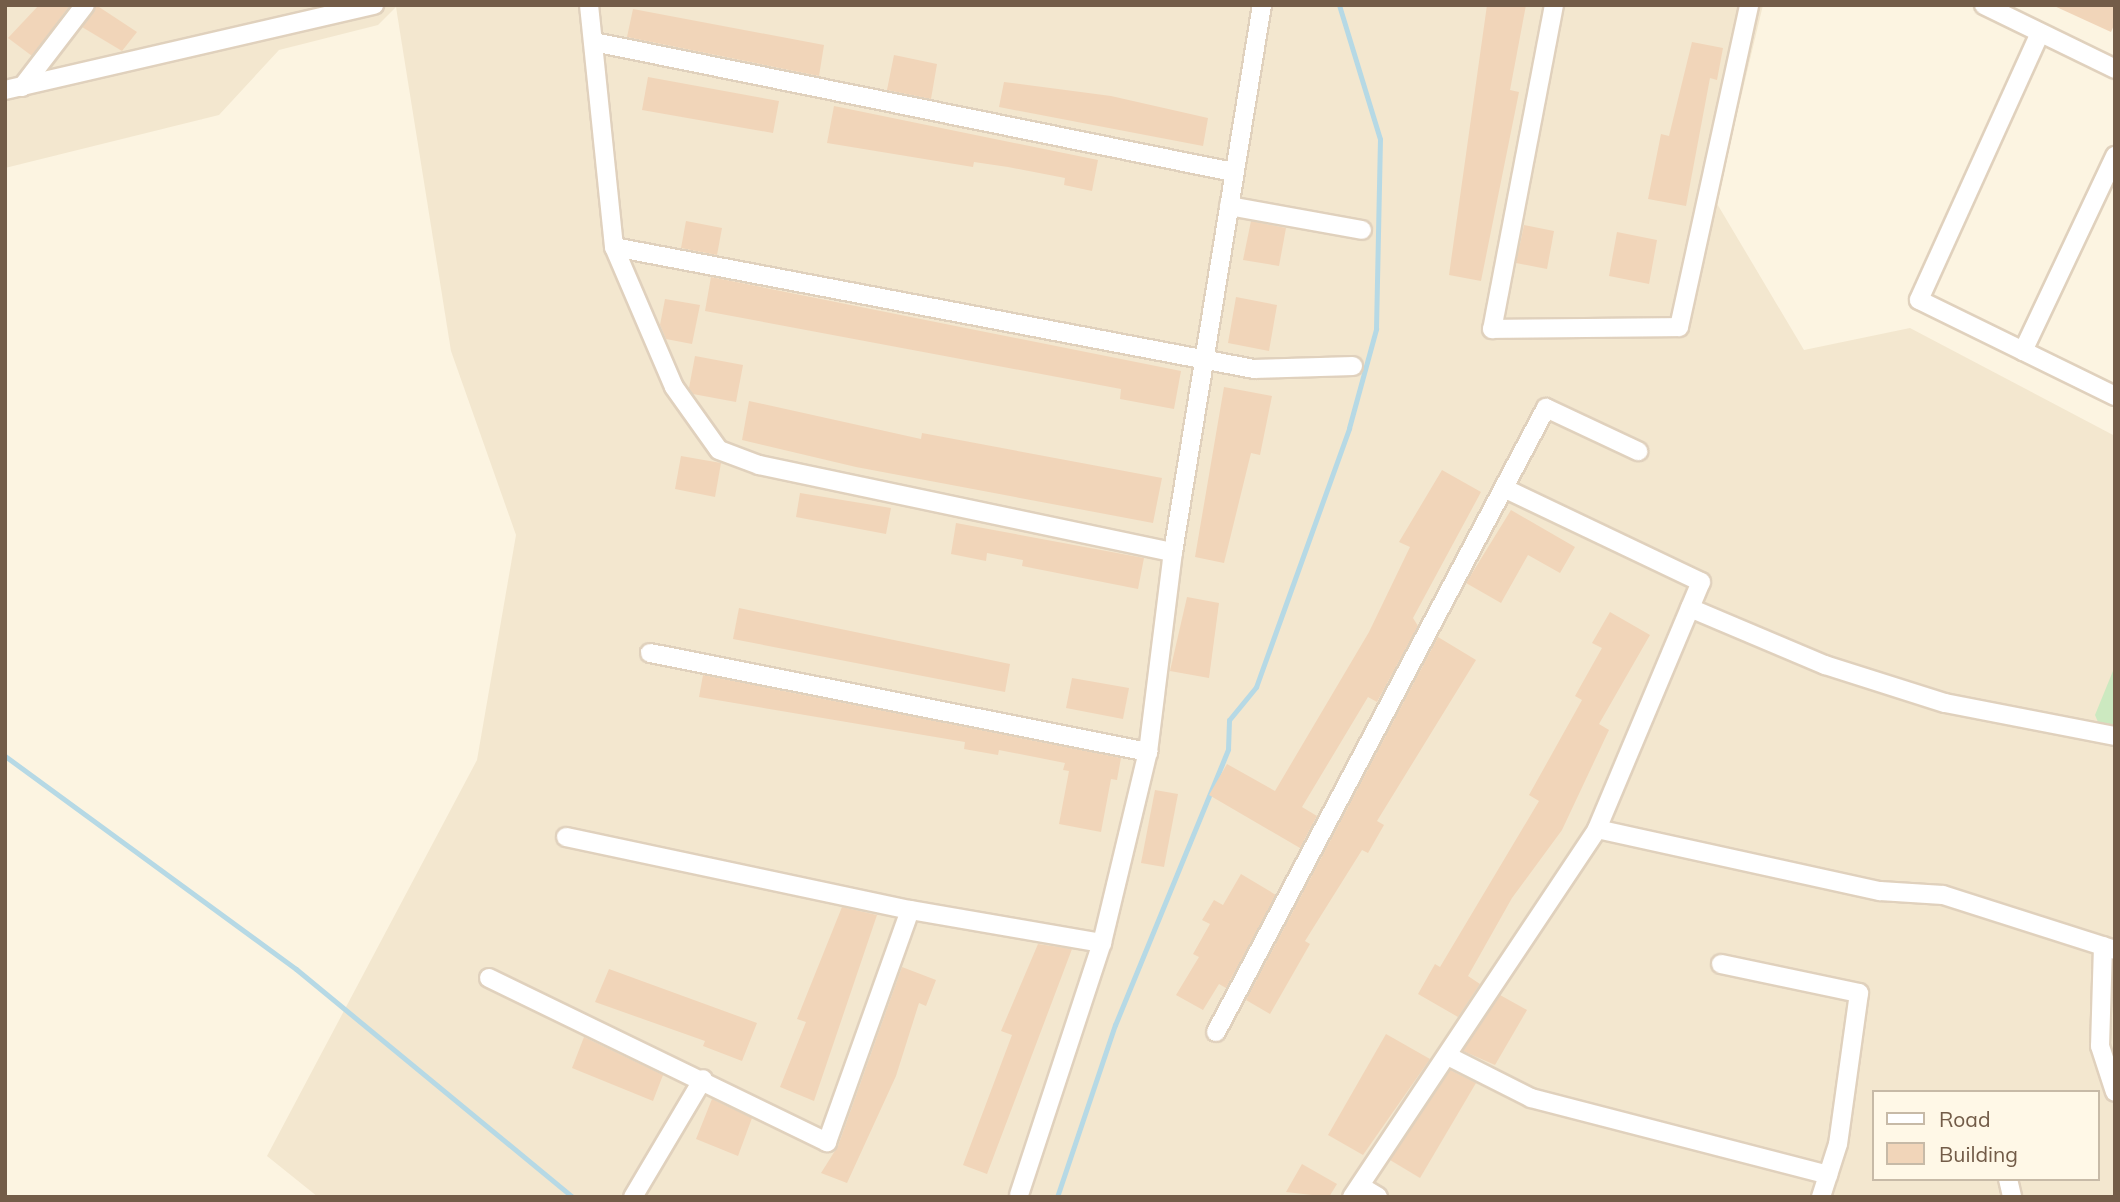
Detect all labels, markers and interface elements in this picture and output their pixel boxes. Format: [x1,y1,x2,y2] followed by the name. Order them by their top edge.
[1871,1090,2099,1181] legend
[1939,1106,1990,1132] text: Road
[1939,1141,2018,1167] text: Building

